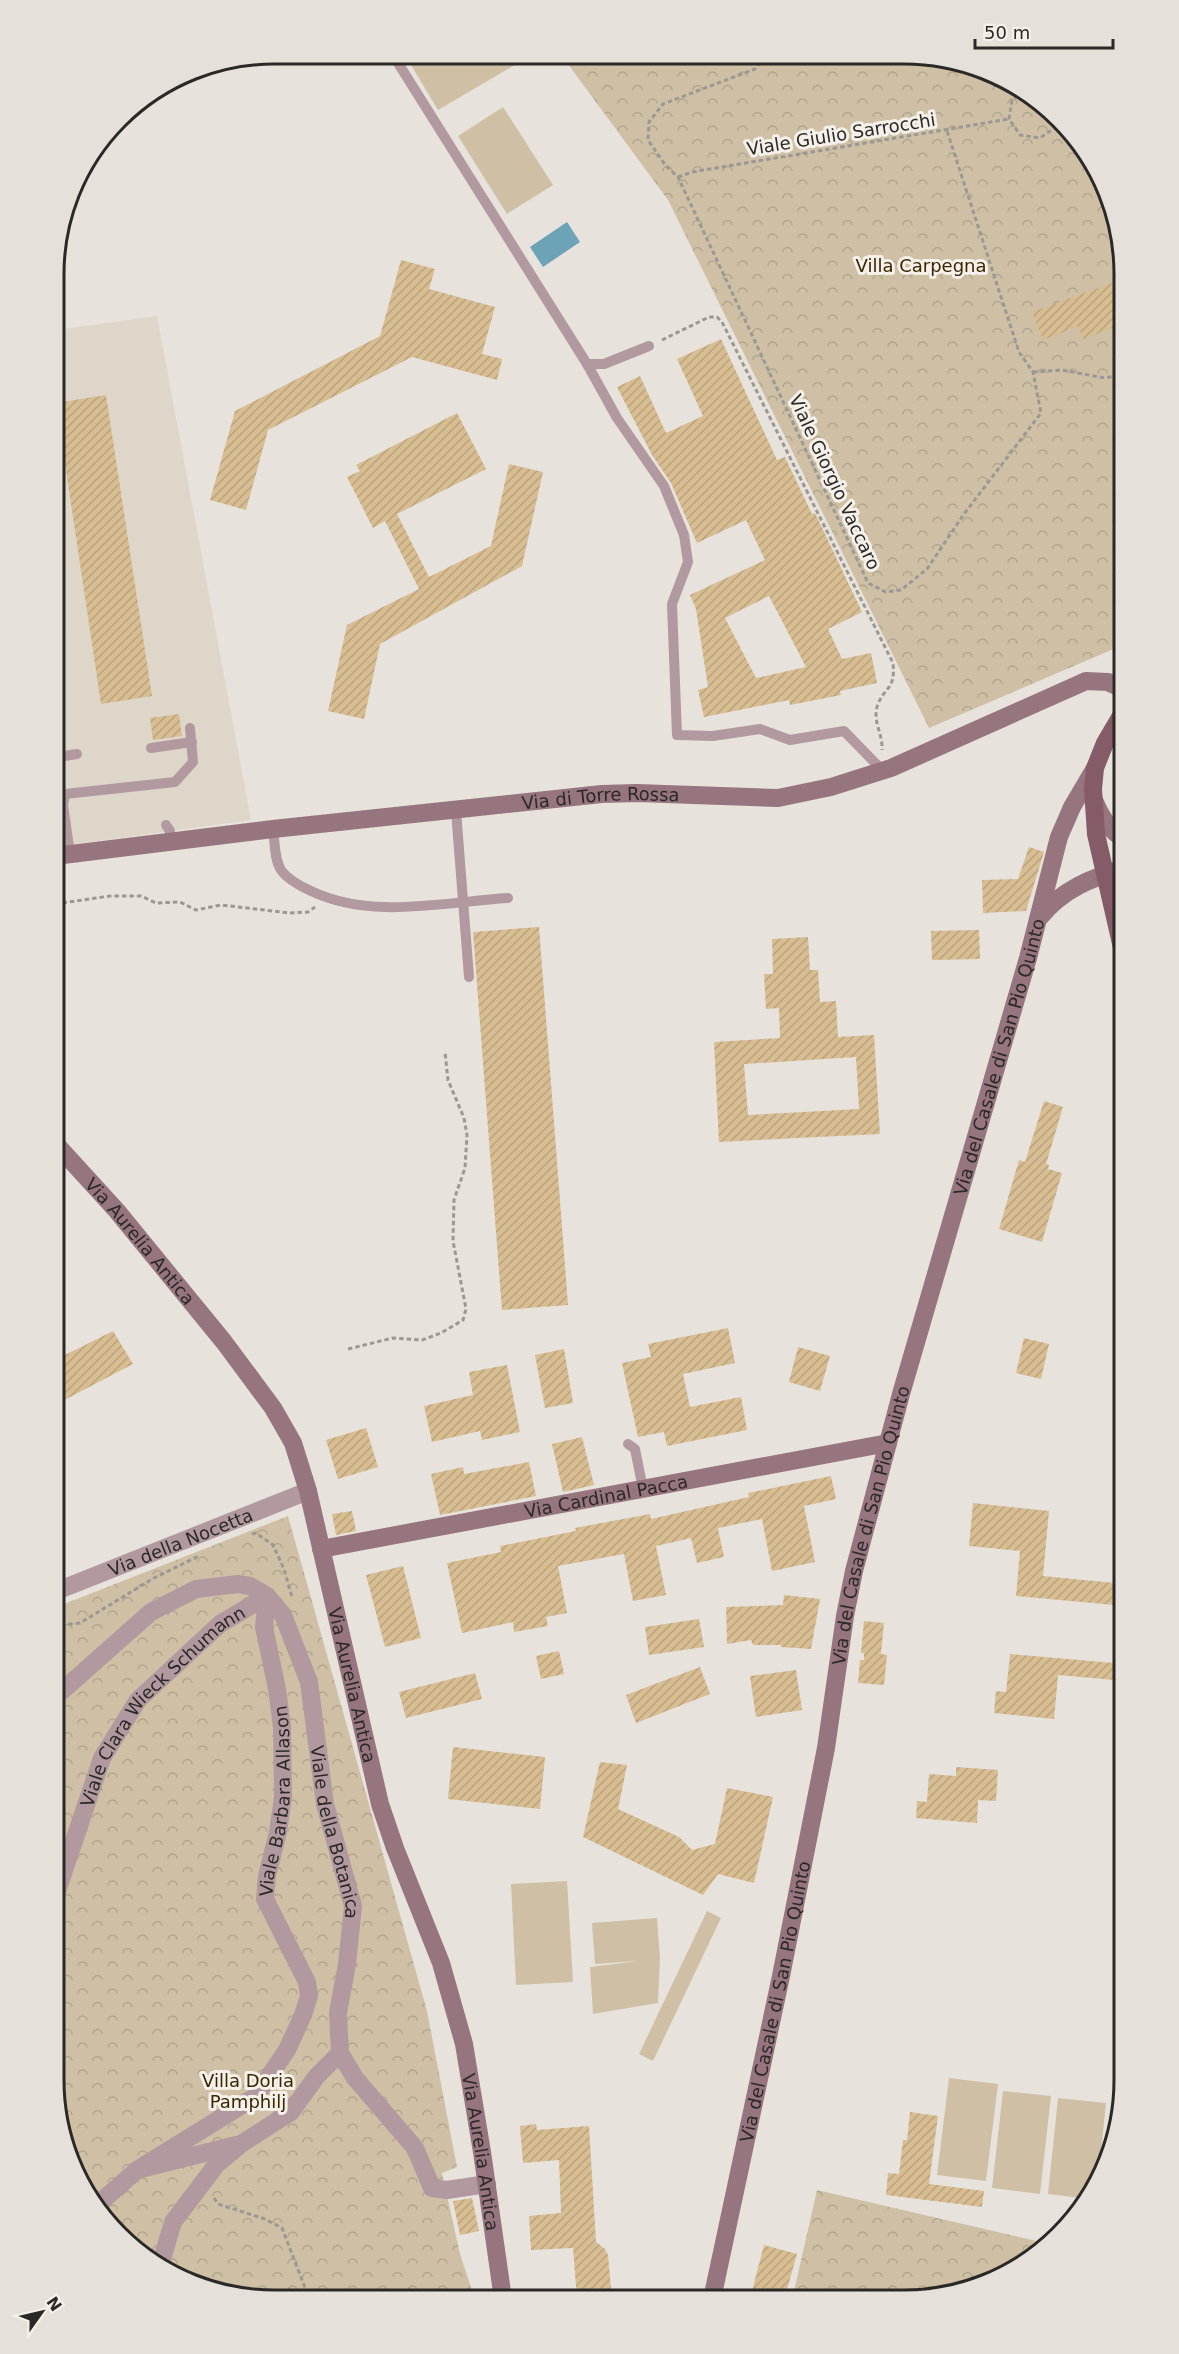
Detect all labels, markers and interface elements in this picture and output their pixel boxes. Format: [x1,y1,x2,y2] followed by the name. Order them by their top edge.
[975,12,1113,50] scale bar
[984,22,1030,43] text: 50 m
[745,109,937,159] street label: Viale Giulio Sarrocchi
[855,255,987,276] park label: Villa Carpegna
[785,391,885,573] street label: Viale Giorgio Vaccaro
[521,782,680,813] street label: Via di Torre Rossa
[949,916,1048,1198] street label: Via del Casale di San Pio Quinto
[81,1173,199,1309] street label: Via Aurelia Antica
[828,1383,913,1667] street label: Via del Casale di San Pio Quinto
[523,1470,690,1521] street label: Via Cardinal Pacca
[105,1504,256,1580] street label: Via della Nocetta
[76,1601,249,1809] street label: Viale Clara Wieck Schumann
[325,1605,381,1765] street label: Via Aurelia Antica
[255,1705,294,1897] street label: Viale Barbara Allason
[307,1744,364,1920] street label: Viale della Botanica
[735,1859,814,2144] street label: Via del Casale di San Pio Quinto
[202,2070,294,2112] park label: Villa Doria Pamphilj
[459,2072,504,2232] street label: Via Aurelia Antica
[12,2282,72,2342] north arrow
[42,2293,66,2315] text: N

